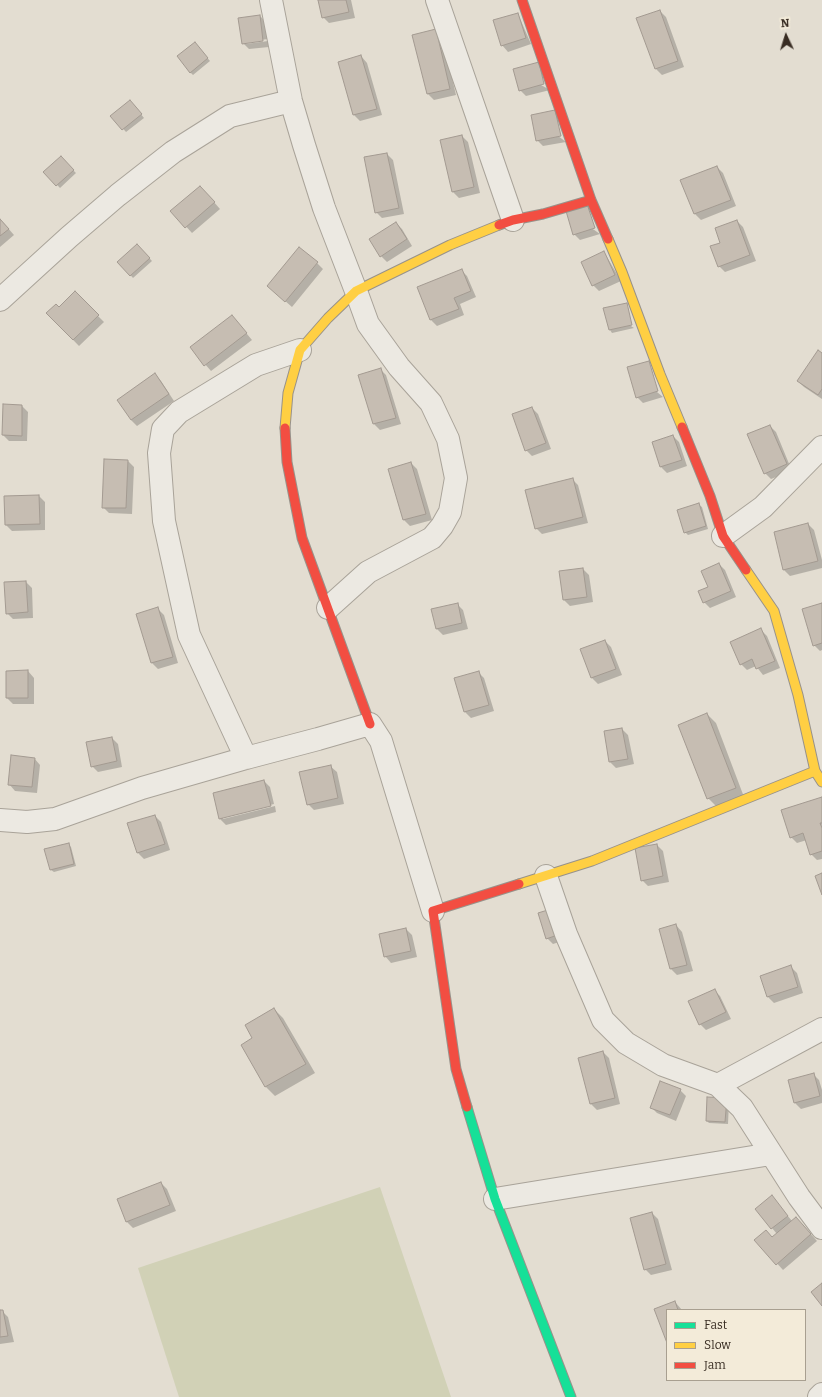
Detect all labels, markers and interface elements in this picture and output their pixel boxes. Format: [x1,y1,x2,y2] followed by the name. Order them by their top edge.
[766,16,806,56] north arrow
[780,17,790,30] text: N
[666,1309,806,1381] legend
[704,1318,727,1332] text: Fast
[704,1338,731,1352] text: Slow
[704,1358,726,1372] text: Jam

